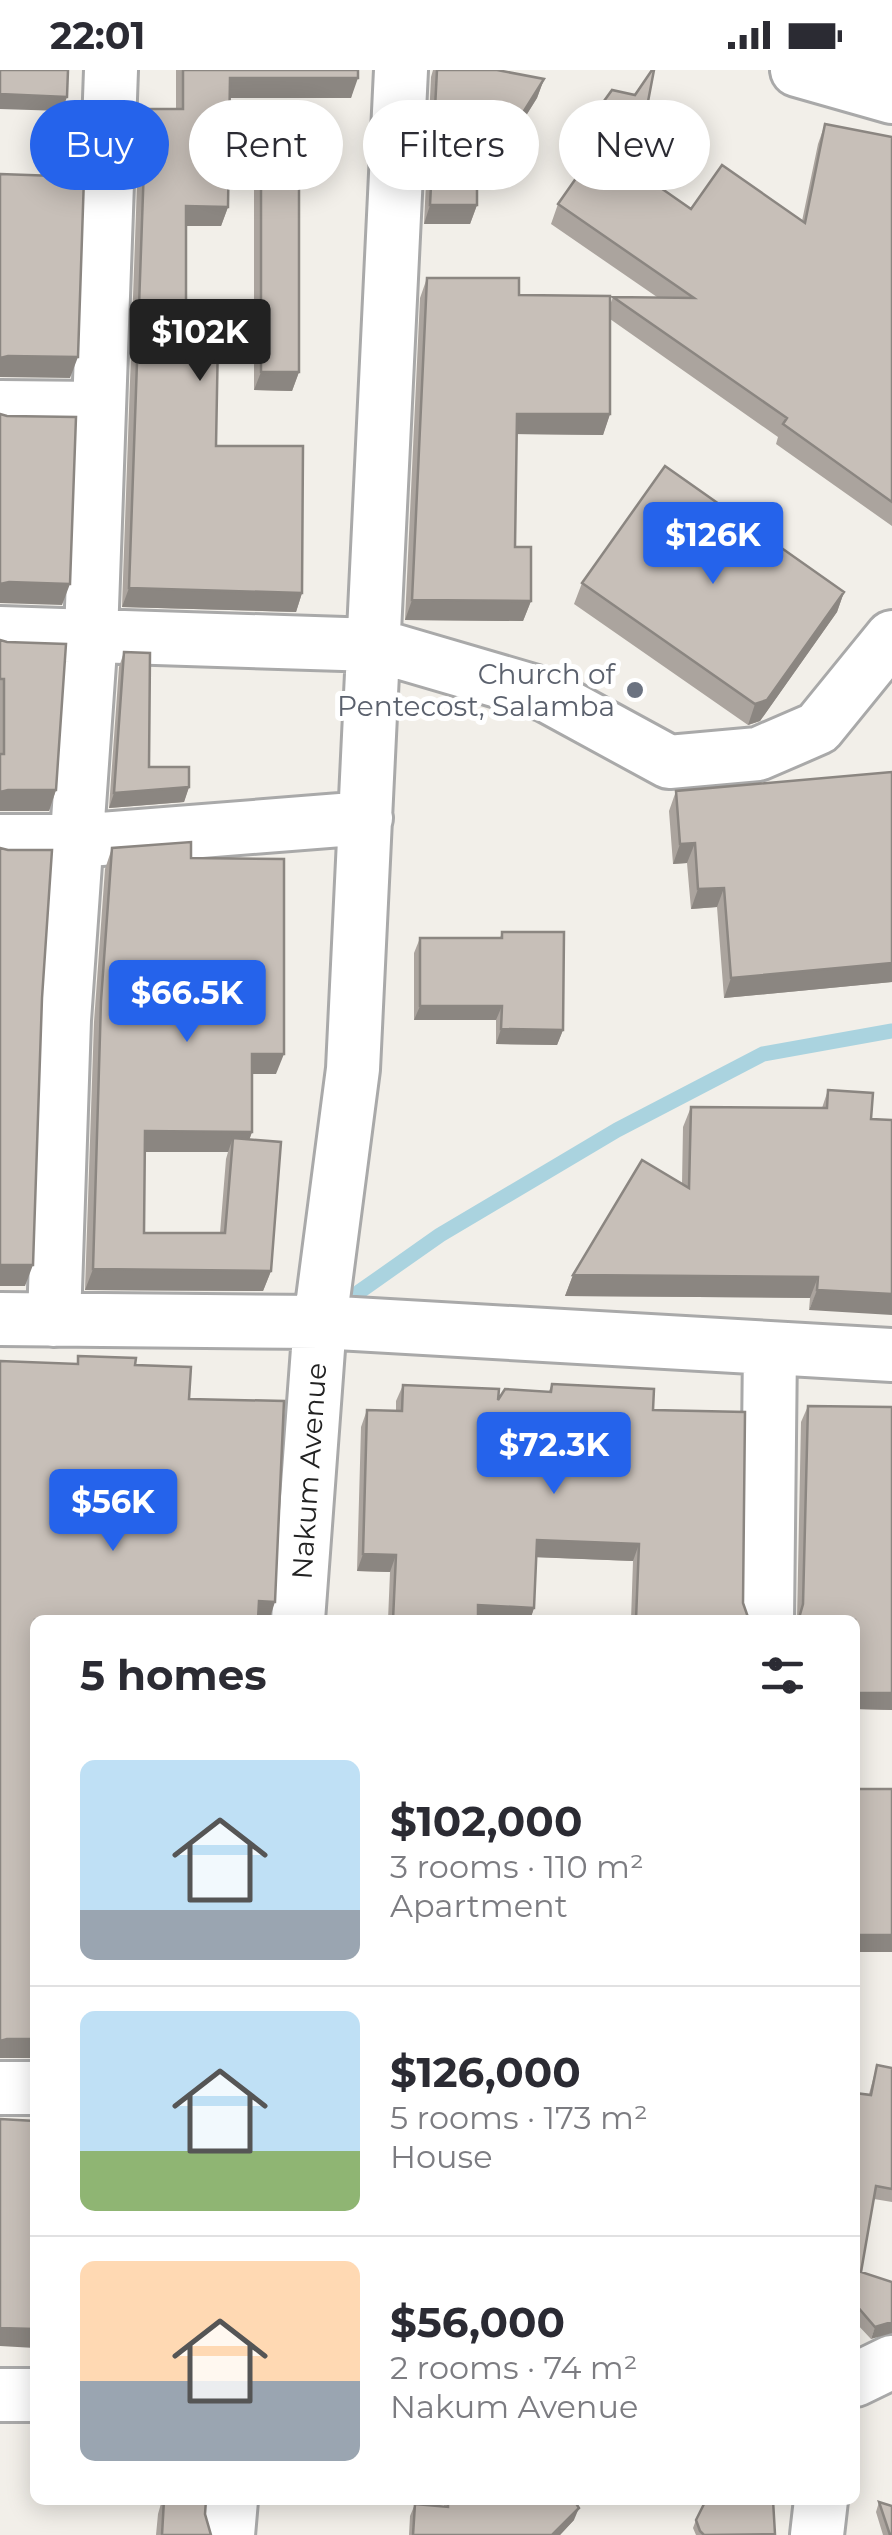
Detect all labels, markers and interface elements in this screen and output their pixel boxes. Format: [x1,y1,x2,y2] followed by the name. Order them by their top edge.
[50,12,145,59] text: 22:01
[30,100,169,190] chip: Buy
[189,100,343,190] chip: Rent
[363,100,539,190] chip: Filters
[559,100,710,190] chip: New
[130,299,270,384] pin: $102K
[152,312,248,351] text: $102K
[643,502,783,587] pin: $126K
[665,515,761,554] text: $126K
[337,657,617,723] place label: Church of Pentecost, Salamba
[624,679,646,701] marker: Church of Pentecost, Salamba
[106,960,268,1045] pin: $66.5K
[131,973,243,1012] text: $66.5K
[284,1361,334,1581] street label: Nakum Avenue
[473,1412,635,1497] pin: $72.3K
[499,1425,609,1464] text: $72.3K
[54,1469,172,1554] pin: $56K
[71,1482,155,1521] text: $56K
[755,1648,810,1703] icon: filters
[80,1649,267,1701] text: 5 homes
[390,1795,582,1847] text: $102,000
[160,1800,280,1920] icon: home
[390,1847,644,1886] text: 3 rooms · 110 m²
[390,1886,568,1925] text: Apartment
[390,2046,581,2098] text: $126,000
[160,2051,280,2171] icon: home
[390,2098,648,2137] text: 5 rooms · 173 m²
[390,2137,493,2176] text: House
[390,2296,565,2348] text: $56,000
[160,2301,280,2421] icon: home
[390,2348,638,2387] text: 2 rooms · 74 m²
[390,2387,638,2426] text: Nakum Avenue

